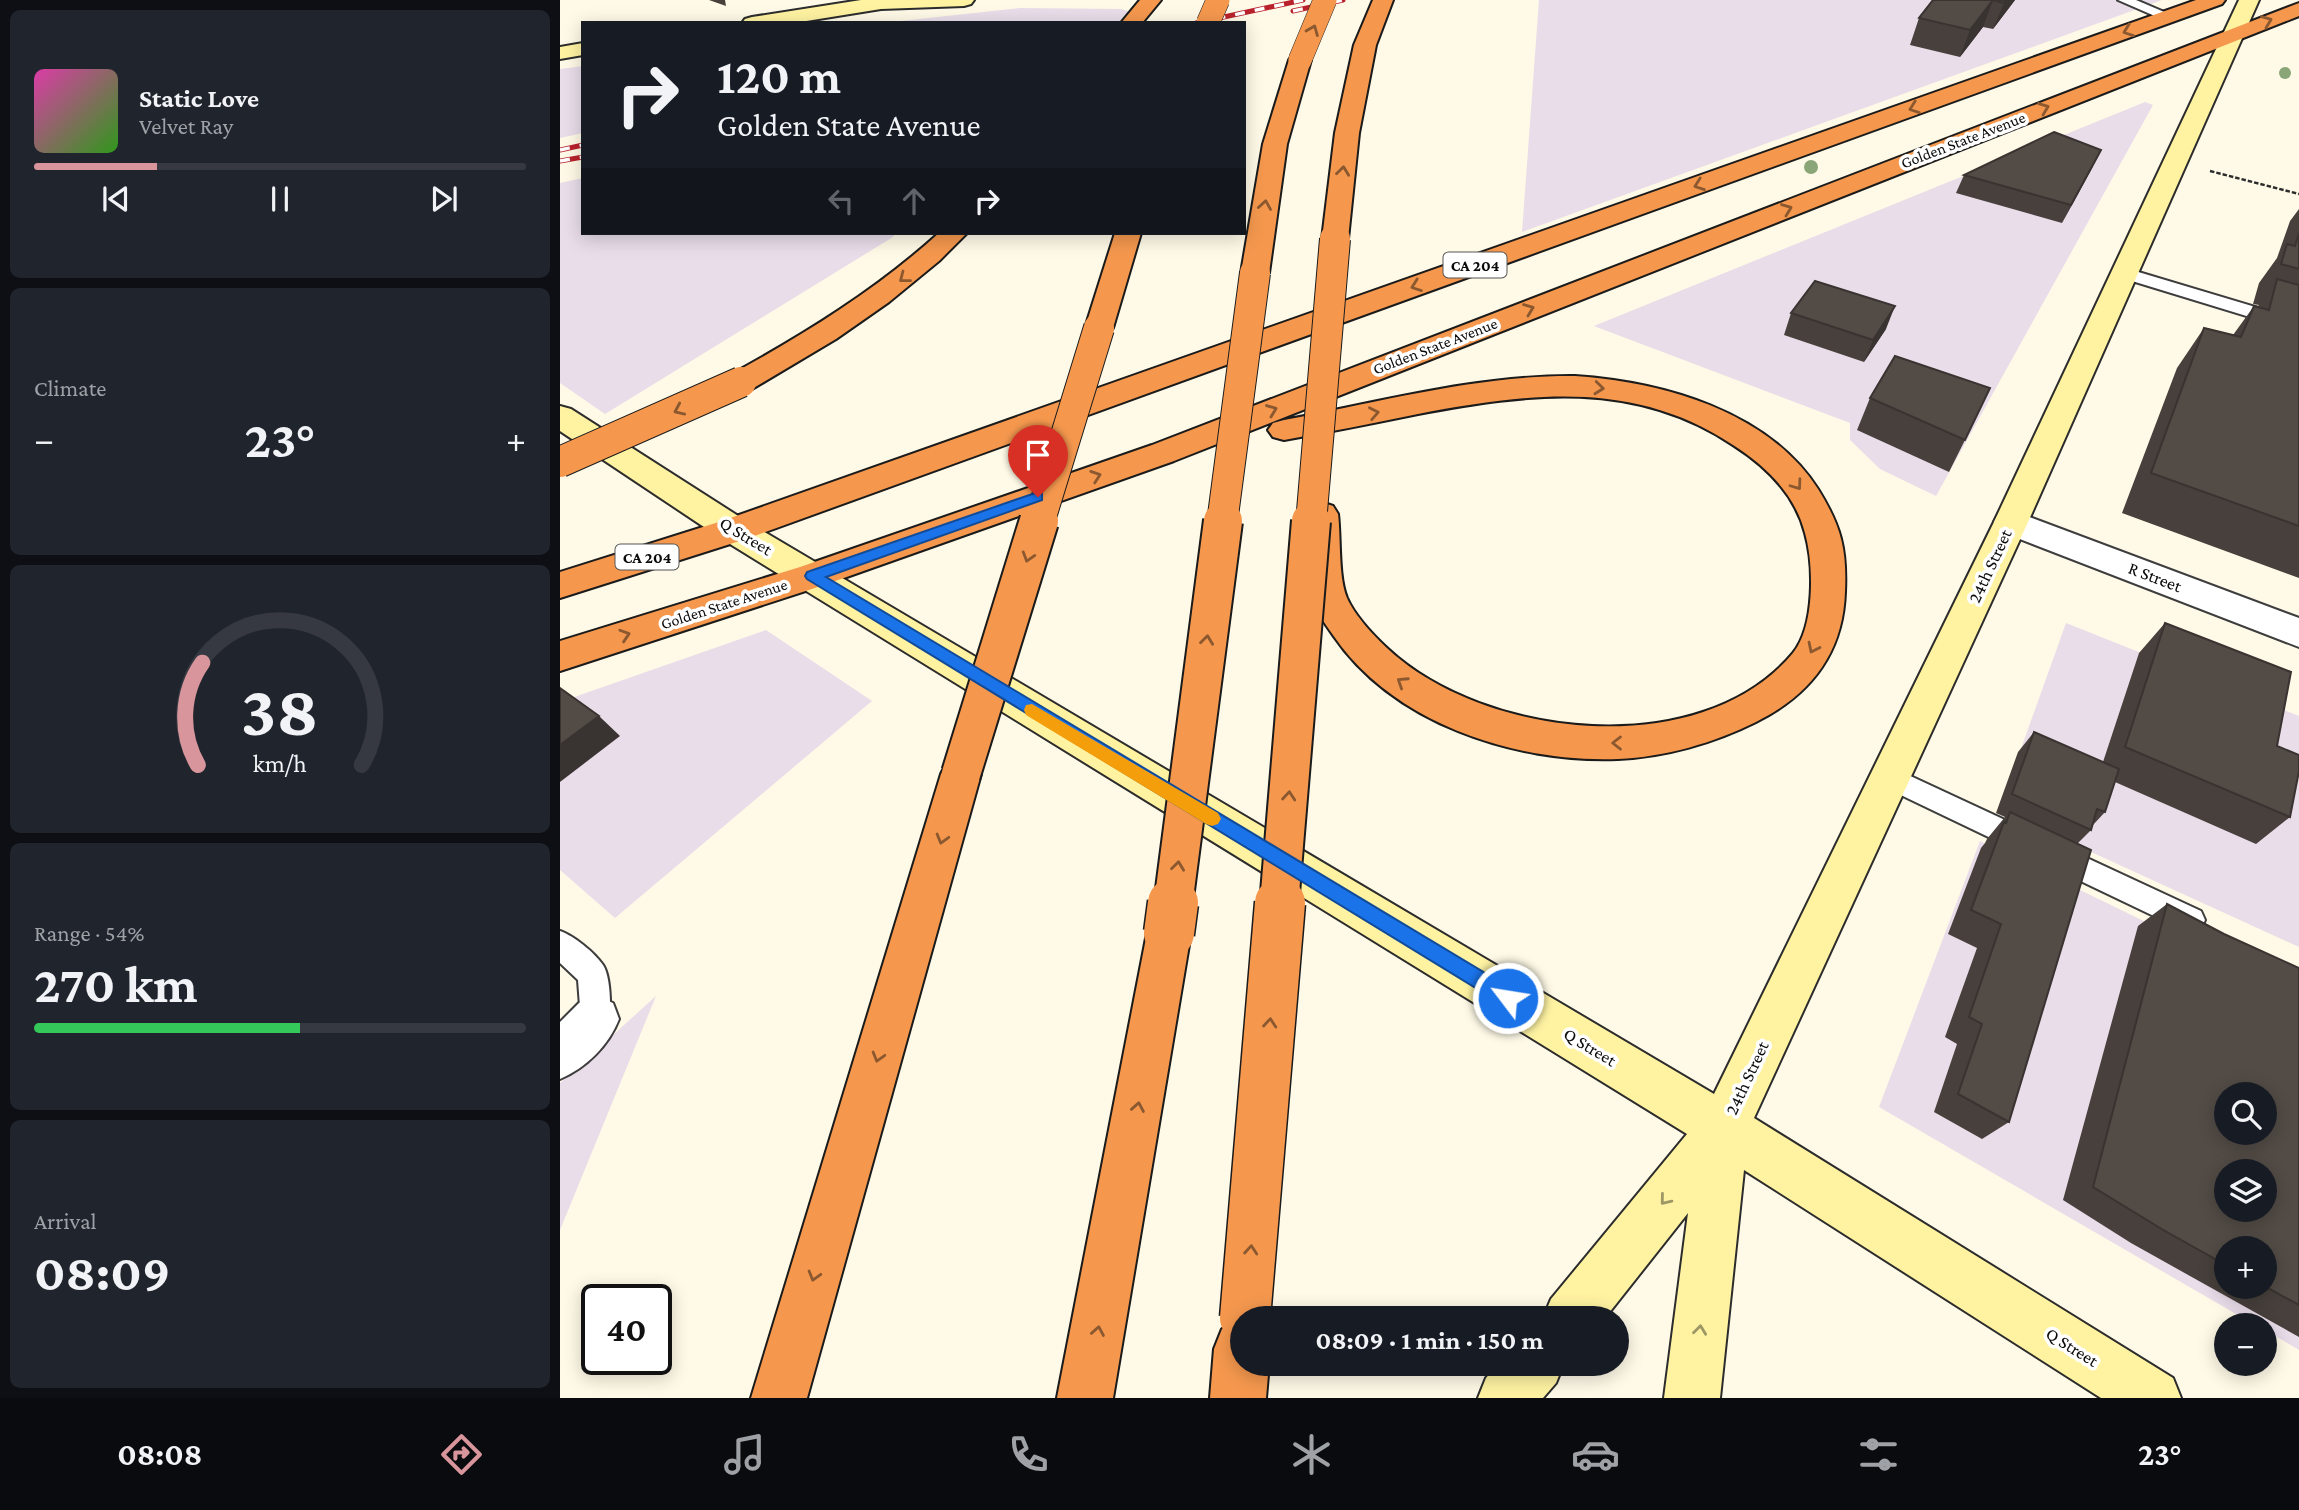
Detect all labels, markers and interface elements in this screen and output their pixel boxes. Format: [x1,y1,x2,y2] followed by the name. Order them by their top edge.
[2260,16,2272,30] one-way arrow
[2122,23,2134,37] one-way arrow
[1304,25,1318,37] one-way arrow
[602,49,693,140] icon: right
[717,49,841,104] text: 120 m
[139,84,259,113] text: Static Love
[1908,100,1920,114] one-way arrow
[2038,102,2050,116] one-way arrow
[717,107,981,143] text: Golden State Avenue
[1898,108,2028,172] street label: Golden State Avenue
[139,113,233,139] text: Velvet Ray
[1335,166,1350,177] one-way arrow
[1694,176,1706,190] one-way arrow
[97,180,135,218] icon: previous
[261,180,299,218] icon: pause
[425,180,463,218] icon: next
[822,182,860,220] icon: left
[895,182,933,220] icon: ahead
[968,182,1006,220] icon: right
[1257,199,1272,211] one-way arrow
[1780,203,1792,217] one-way arrow
[1444,252,1506,278] road number: CA 204
[899,270,911,283] one-way arrow
[1410,278,1422,292] one-way arrow
[1523,304,1535,318] one-way arrow
[1370,314,1500,378] street label: Golden State Avenue
[34,375,106,401] text: Climate
[1593,380,1605,395] one-way arrow
[674,402,686,416] one-way arrow
[1265,405,1277,419] one-way arrow
[1368,406,1380,421] one-way arrow
[244,410,316,468] text: 23°
[34,418,54,460] text: −
[506,418,526,460] text: +
[1008,425,1068,497] pin
[1019,436,1057,474] icon: arrive
[1089,470,1101,484] one-way arrow
[1789,477,1801,490] one-way arrow
[716,513,777,560] street label: Q Street
[1964,525,2016,606] street label: 24th Street
[616,544,679,570] road number: CA 204
[1022,551,1037,563] one-way arrow
[2126,558,2185,597] street label: R Street
[659,576,789,632] street label: Golden State Avenue
[619,629,631,644] one-way arrow
[1200,634,1215,646] one-way arrow
[1808,641,1822,653] one-way arrow
[241,670,319,751] text: 38
[1397,678,1410,691] one-way arrow
[1612,735,1622,751] one-way arrow
[253,750,307,777] text: km/h
[1281,791,1296,802] one-way arrow
[936,833,951,845] one-way arrow
[1170,860,1185,872] one-way arrow
[34,920,144,946] text: Range · 54%
[34,955,198,1013] text: 270 km
[1471,961,1545,1035] position arrow
[1262,1017,1277,1028] one-way arrow
[1560,1024,1621,1071] street label: Q Street
[1721,1037,1773,1118] street label: 24th Street
[872,1051,887,1063] one-way arrow
[2214,1082,2277,1376] map controls
[2214,1082,2277,1145] button: search
[1130,1101,1145,1113] one-way arrow
[2214,1159,2277,1222] button: layers
[1661,1191,1673,1204] one-way arrow
[34,1208,97,1234] text: Arrival
[2214,1236,2277,1299] button: +
[34,1243,170,1301] text: 08:09
[1243,1244,1258,1255] one-way arrow
[808,1270,823,1282] one-way arrow
[581,1284,672,1375] speed limit sign: 40
[2214,1313,2277,1376] button: −
[2042,1323,2103,1371] street label: Q Street
[1692,1324,1707,1336] one-way arrow
[1089,1325,1104,1337] one-way arrow
[1316,1326,1543,1355] text: 08:09 · 1 min · 150 m
[437,1430,486,1479] icon: directions
[720,1430,769,1479] icon: music
[1004,1430,1053,1479] icon: phone
[1287,1430,1336,1479] icon: climate
[1571,1430,1620,1479] icon: car
[1854,1430,1903,1479] icon: filters
[117,1436,202,1472] text: 08:08
[2138,1436,2182,1472] text: 23°

